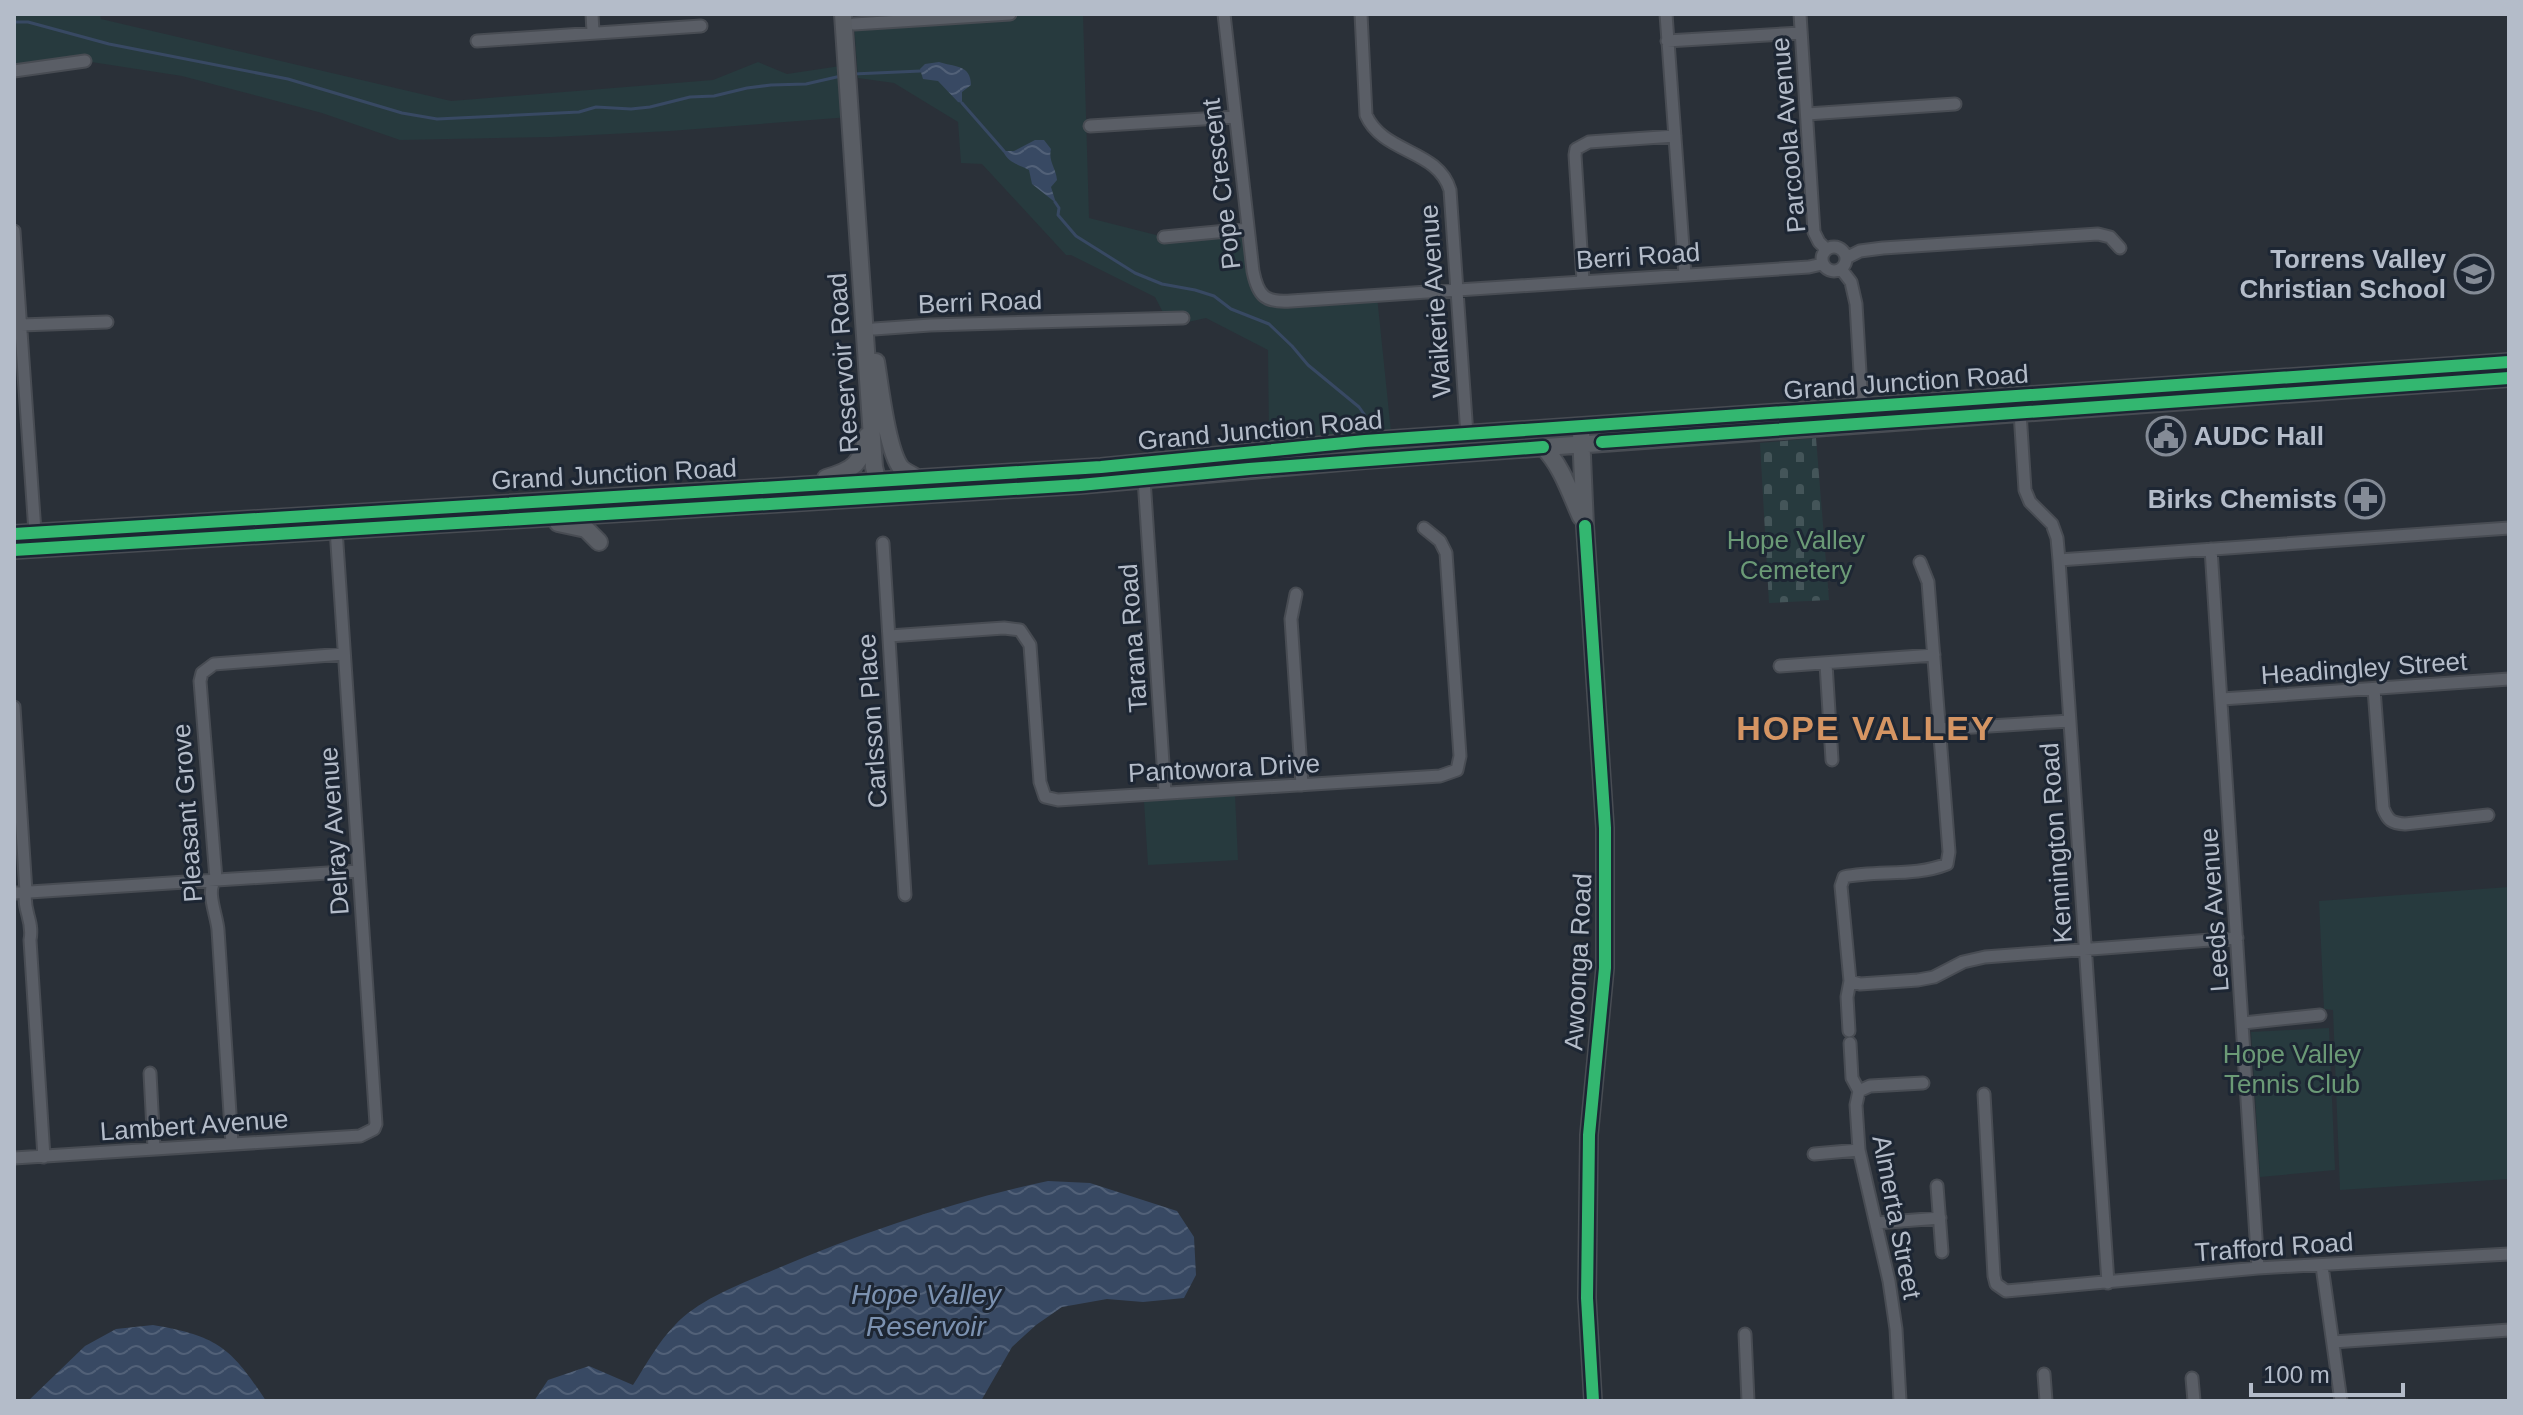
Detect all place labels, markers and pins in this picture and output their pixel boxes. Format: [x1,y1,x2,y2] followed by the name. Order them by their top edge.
[2239,244,2447,304] place label: Torrens Valley Christian School
[2453,253,2495,295] school or university icon: Torrens Valley Christian School
[2145,415,2187,457] public building icon: AUDC Hall
[2194,421,2324,451] place label: AUDC Hall
[2344,478,2386,520] pharmacy icon: Birks Chemists
[2148,484,2337,514] place label: Birks Chemists

